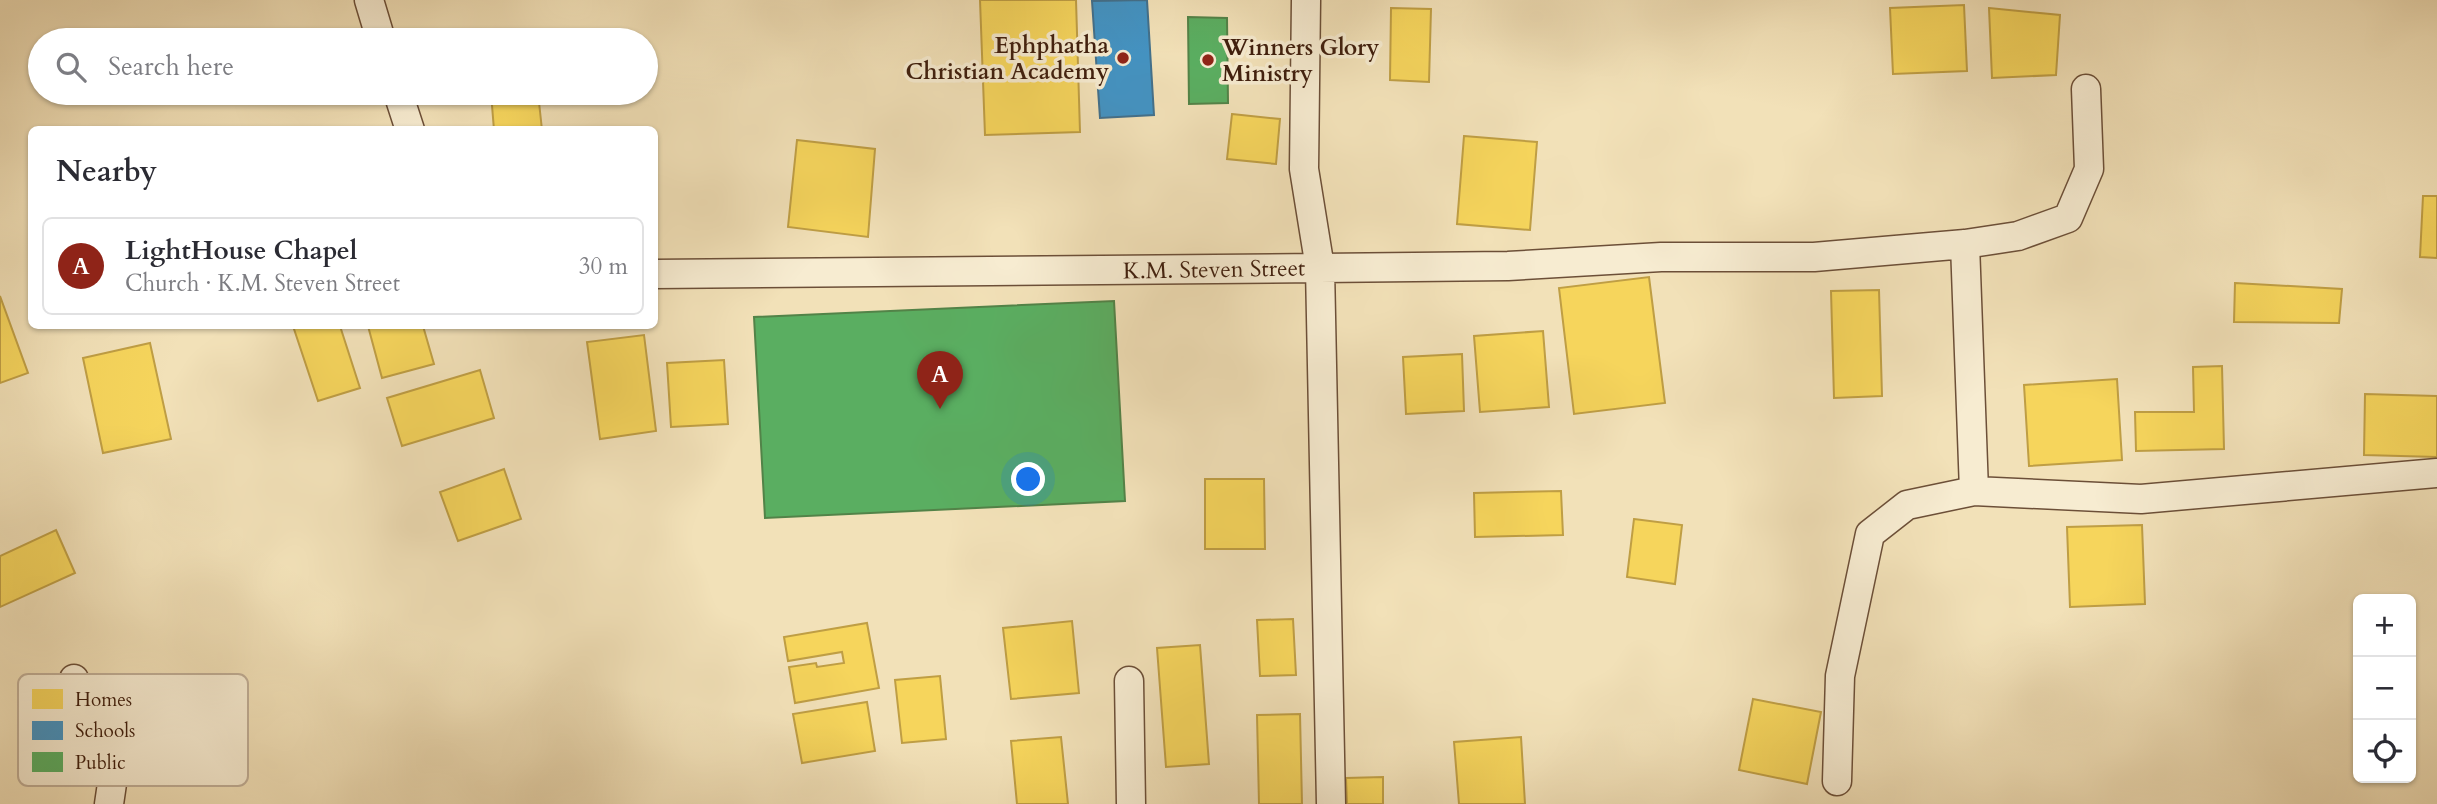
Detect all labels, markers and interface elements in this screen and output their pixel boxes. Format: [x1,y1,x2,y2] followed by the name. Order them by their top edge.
[28,28,658,105] search box
[905,30,1110,87] place label: Ephphatha Christian Academy
[1221,32,1379,89] place label: Winners Glory Ministry
[52,48,90,86] icon: search
[108,49,234,84] text: Search here
[1115,50,1131,66] marker: Ephphatha Christian Academy
[1200,52,1216,68] marker: Winners Glory Ministry
[56,151,157,192] text: Nearby
[125,233,357,268] text: LightHouse Chapel
[72,251,90,282] text: A
[579,251,628,282] text: 30 m
[1122,252,1306,287] street label: K.M. Steven Street
[125,268,400,299] text: Church · K.M. Steven Street
[917,351,963,409] pin: A
[1011,462,1045,496] your location
[2353,594,2416,783] map controls
[2353,594,2416,657] button: +
[2353,657,2416,720] button: −
[18,674,248,786] legend
[75,687,132,713] text: Homes
[75,718,135,744] text: Schools
[2353,720,2416,783] button: locate
[75,750,126,776] text: Public

